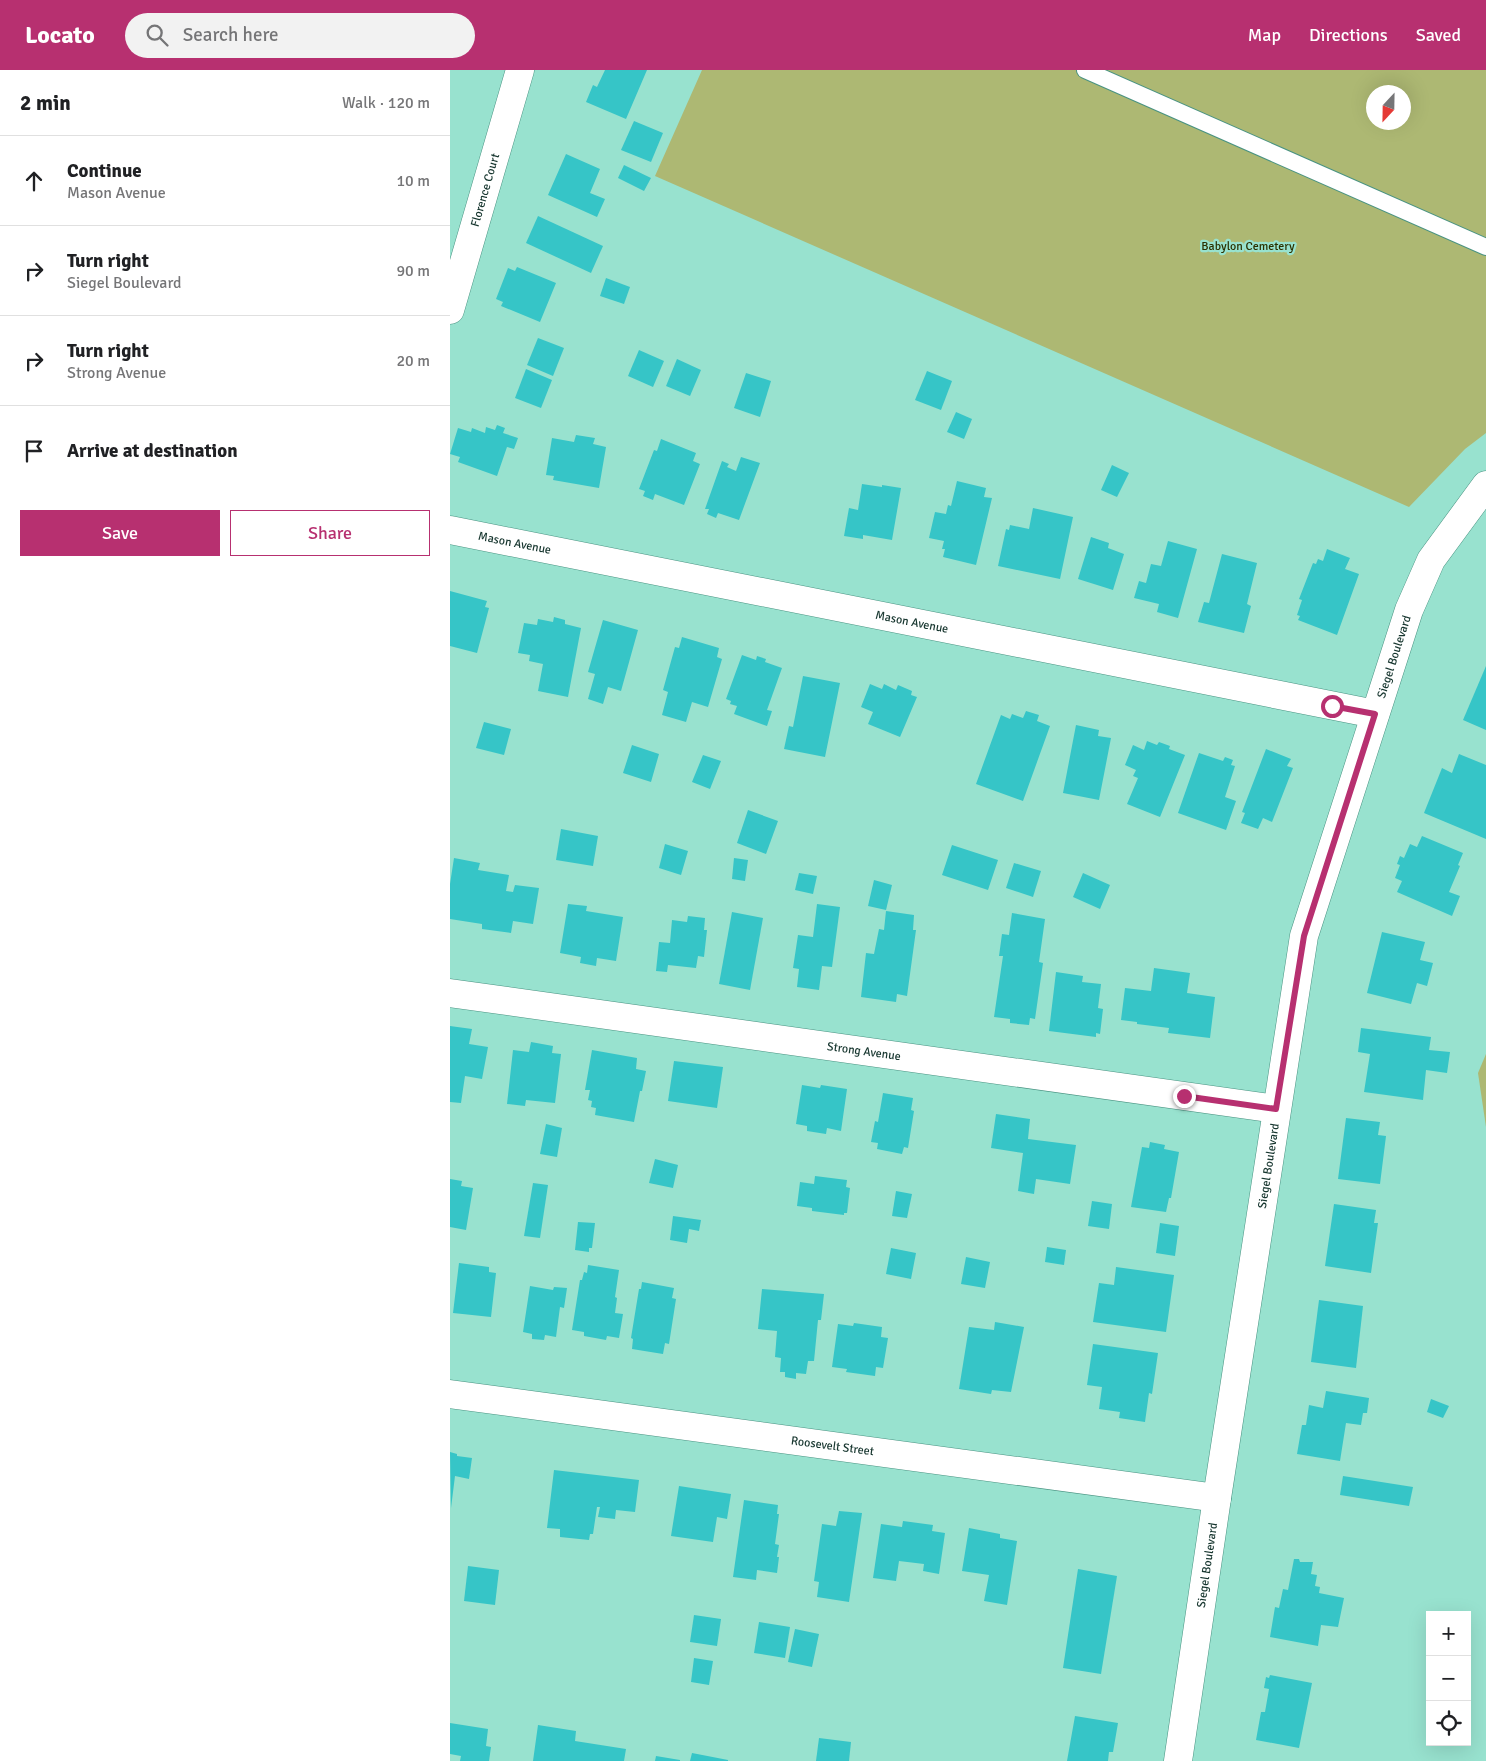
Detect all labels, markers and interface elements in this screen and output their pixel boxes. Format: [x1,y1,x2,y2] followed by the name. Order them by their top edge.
[125,13,475,58] search box
[25,20,95,50] text: Locato
[143,21,171,49] icon: search
[183,23,279,47] text: Search here
[1248,24,1281,46] text: Map
[1309,24,1388,46] text: Directions
[1416,24,1461,46] text: Saved
[1366,85,1411,130] north arrow
[20,90,71,116] text: 2 min
[342,93,430,113] text: Walk · 120 m
[468,152,503,229] street label: Florence Court
[67,159,142,183] text: Continue
[20,167,48,195] icon: ahead
[396,171,430,191] text: 10 m
[67,183,166,203] text: Mason Avenue
[1201,239,1295,254] park label: Babylon Cemetery
[67,249,149,273] text: Turn right
[20,257,48,285] icon: right
[396,261,430,281] text: 90 m
[67,273,182,293] text: Siegel Boulevard
[67,339,149,363] text: Turn right
[20,347,48,375] icon: right
[396,351,430,371] text: 20 m
[67,363,166,383] text: Strong Avenue
[20,437,48,465] icon: arrive
[67,439,238,463] text: Arrive at destination
[20,510,220,556] button: Save
[230,510,430,556] button: Share
[477,529,552,558] street label: Mason Avenue
[874,608,950,637] street label: Mason Avenue
[1374,614,1415,700] street label: Siegel Boulevard
[1321,695,1344,718] route start
[826,1039,902,1064] street label: Strong Avenue
[1173,1085,1196,1108] route end
[1255,1122,1283,1210] street label: Siegel Boulevard
[790,1433,875,1459] street label: Roosevelt Street
[1194,1522,1221,1609] street label: Siegel Boulevard
[1426,1611,1471,1746] map controls
[1426,1611,1471,1656] button: +
[1426,1656,1471,1701] button: −
[1426,1701,1471,1746] button: locate

